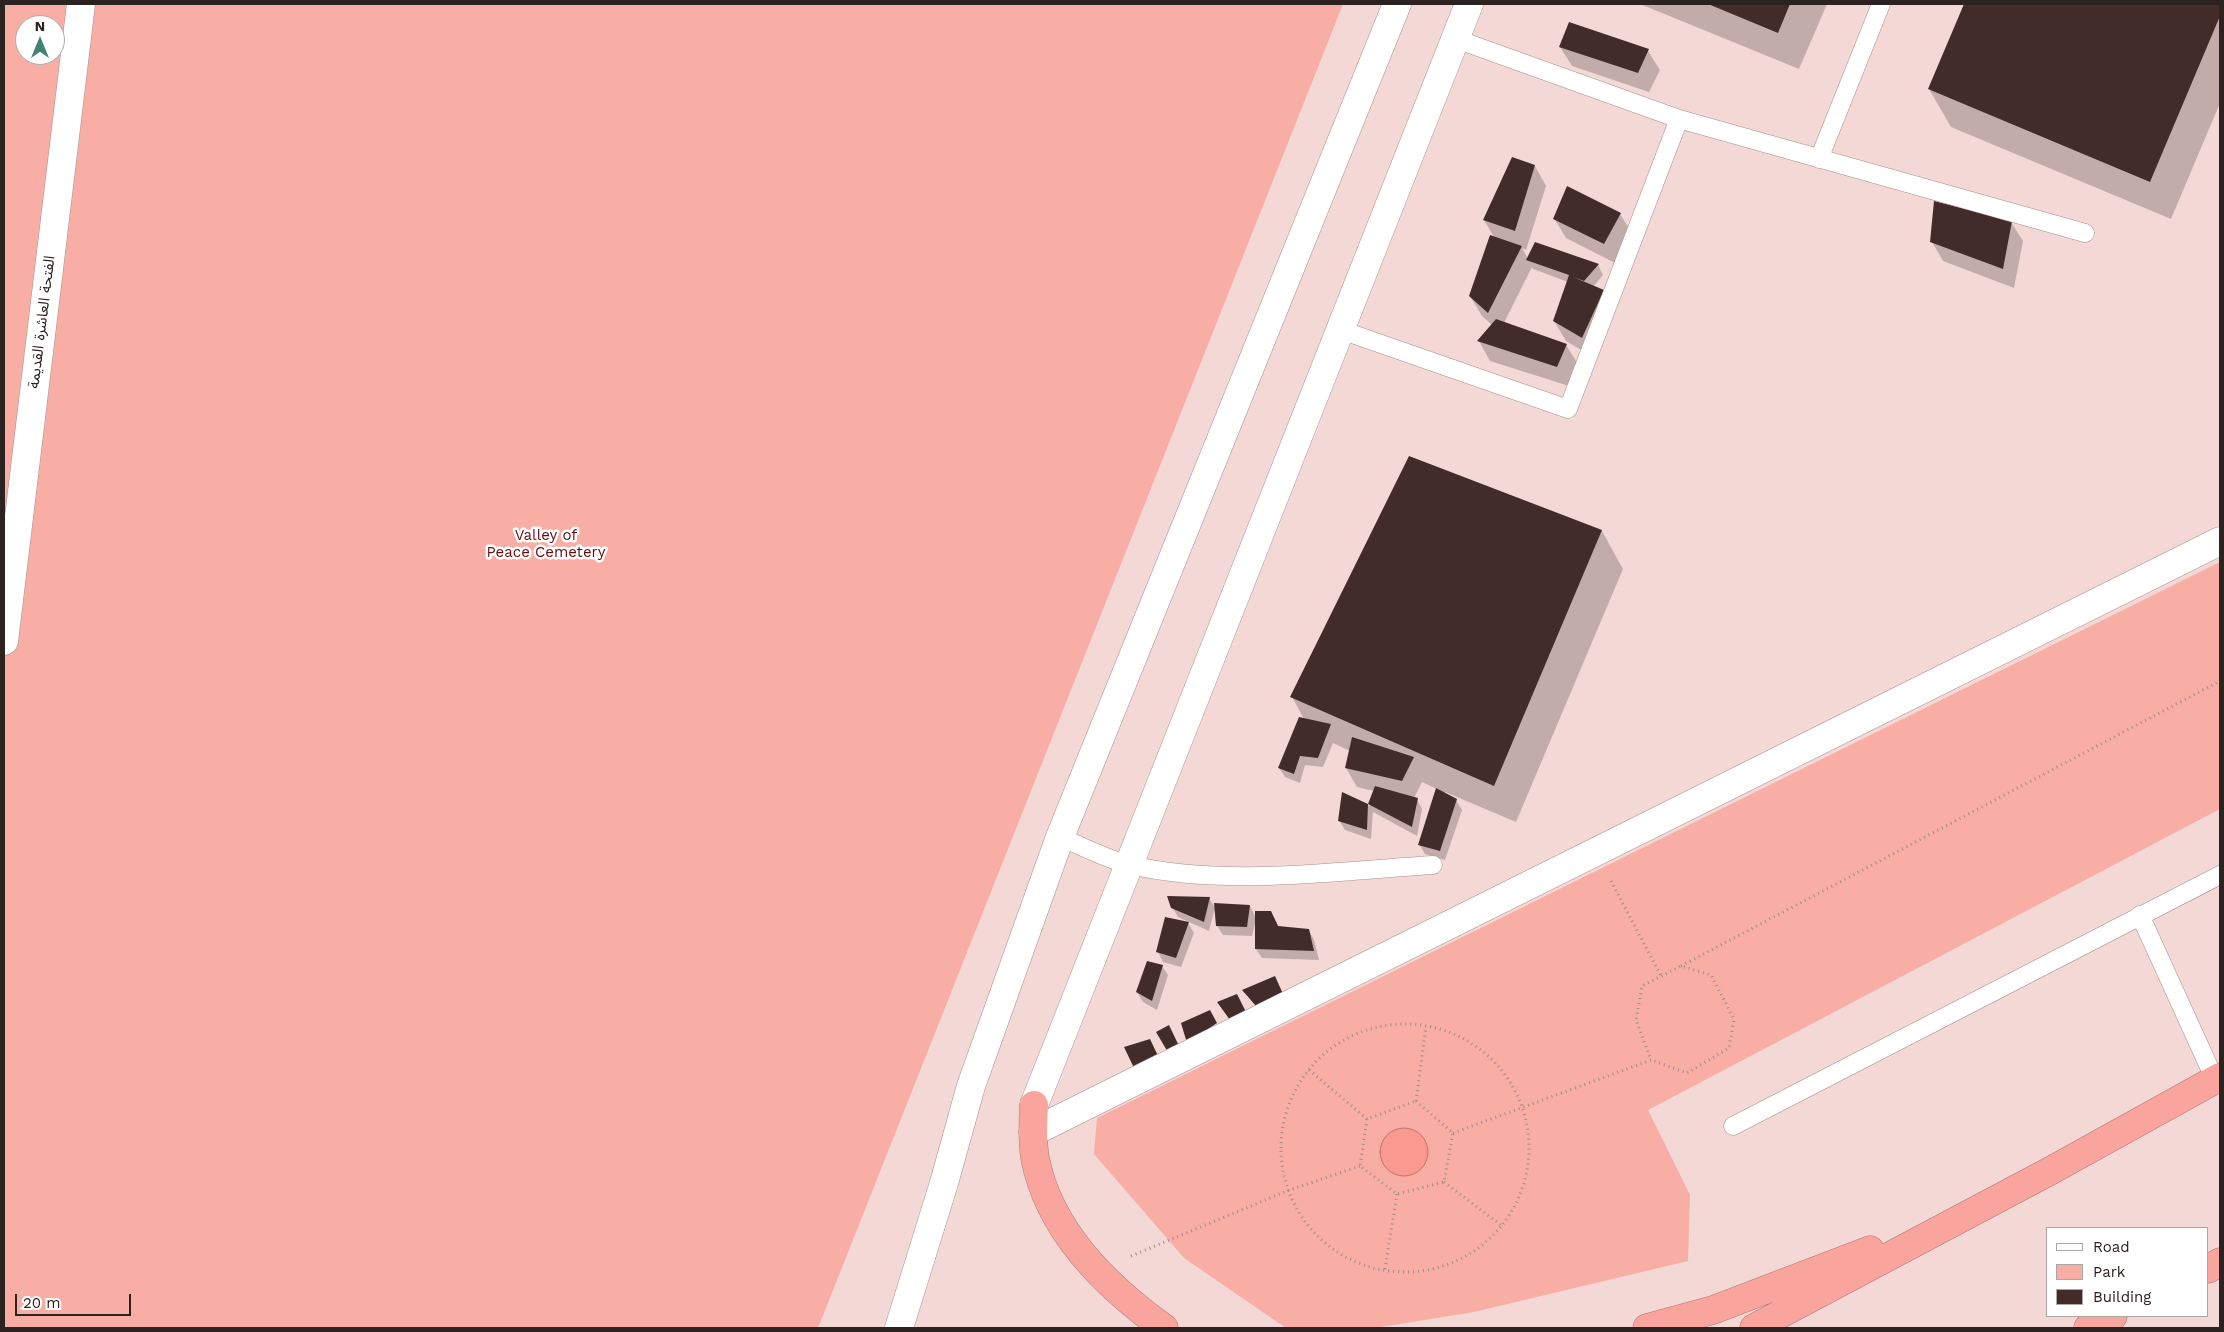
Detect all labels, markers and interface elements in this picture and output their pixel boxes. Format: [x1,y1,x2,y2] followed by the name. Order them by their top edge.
[15,15,65,65] north arrow
[35,18,45,34] text: N
[25,255,59,389] street label: الفتحة العاشرة القديمة
[487,527,605,562] park label: Valley of Peace Cemetery
[2046,1227,2209,1317] legend
[2093,1238,2130,1256] text: Road
[2093,1263,2125,1281] text: Park
[18,1284,134,1316] scale bar
[2093,1288,2151,1306] text: Building
[23,1294,61,1312] text: 20 m

